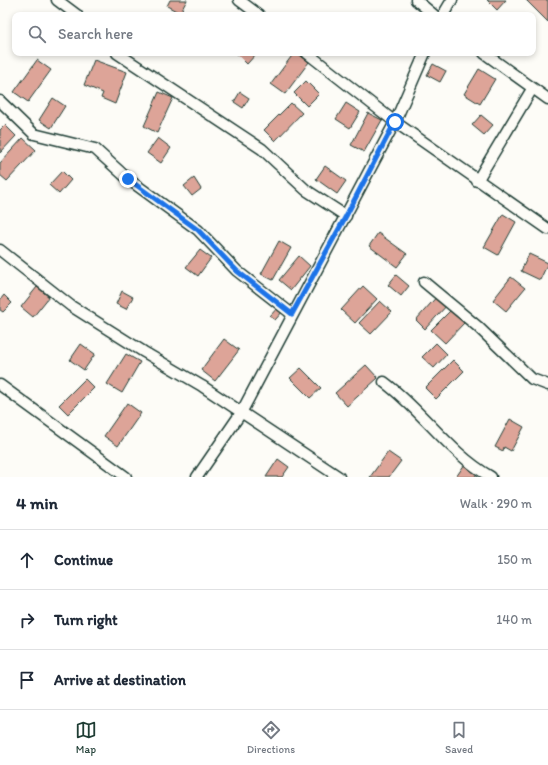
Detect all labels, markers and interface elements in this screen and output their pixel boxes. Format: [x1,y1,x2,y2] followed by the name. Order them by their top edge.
[12,12,536,56] search box
[26,23,48,45] icon: search
[58,25,133,43] text: Search here
[386,113,404,131] route start
[119,170,137,188] route end
[16,493,58,513] text: 4 min
[460,496,532,511] text: Walk · 290 m
[16,549,38,571] icon: ahead
[54,551,113,569] text: Continue
[497,552,532,567] text: 150 m
[16,609,38,631] icon: right
[54,611,118,629] text: Turn right
[496,612,532,627] text: 140 m
[16,669,38,691] icon: arrive
[54,671,186,689] text: Arrive at destination
[75,719,97,756] tab: Map
[247,719,295,756] tab: Directions
[445,719,473,756] tab: Saved

